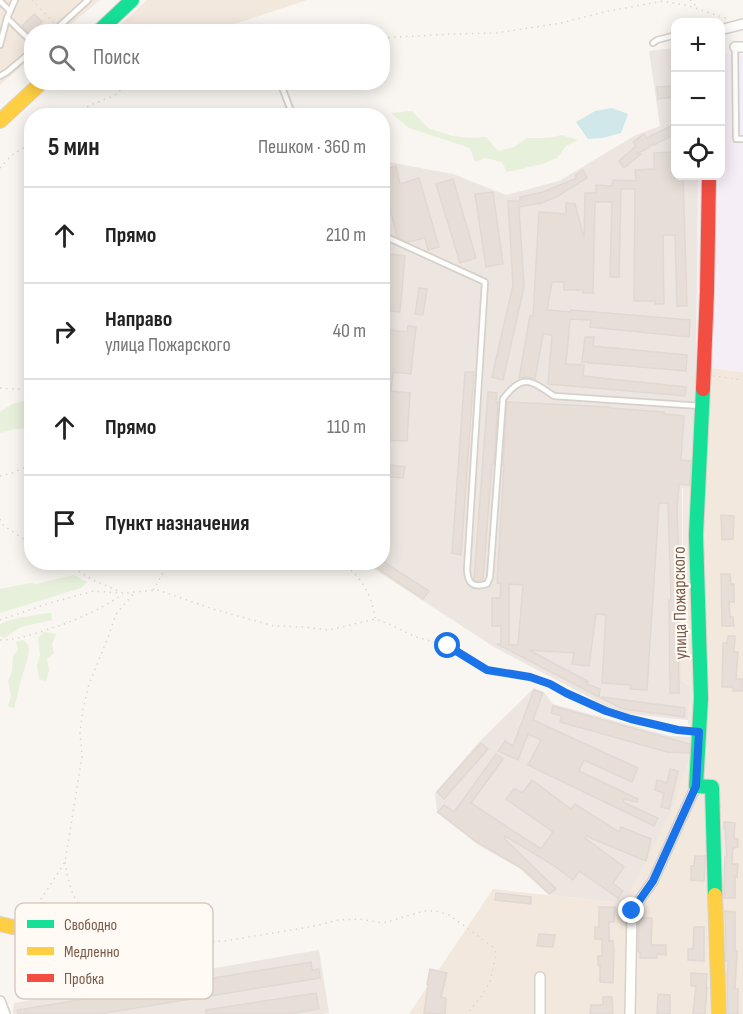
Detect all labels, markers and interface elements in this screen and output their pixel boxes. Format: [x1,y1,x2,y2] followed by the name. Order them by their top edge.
[671,18,725,180] map controls
[671,18,725,72] button: +
[24,24,390,90] search box
[45,41,78,74] icon: search
[93,44,139,71] text: Поиск
[671,72,725,126] button: −
[671,126,725,180] button: locate
[48,132,100,163] text: 5 мин
[258,135,366,159] text: Пешком · 360 m
[48,219,81,252] icon: ahead
[105,222,156,249] text: Прямо
[326,223,366,247] text: 210 m
[105,306,172,333] text: Направо
[48,315,81,348] icon: right
[333,319,366,343] text: 40 m
[105,333,231,357] text: улица Пожарского
[48,411,81,444] icon: ahead
[105,414,156,441] text: Прямо
[327,415,366,439] text: 110 m
[48,507,81,540] icon: arrive
[105,510,249,537] text: Пункт назначения
[669,546,691,660] street label: улица Пожарского
[434,632,460,658] route start
[618,897,644,923] route end
[15,903,213,999] legend
[64,916,117,935] text: Свободно
[64,943,120,962] text: Медленно
[64,970,104,989] text: Пробка

